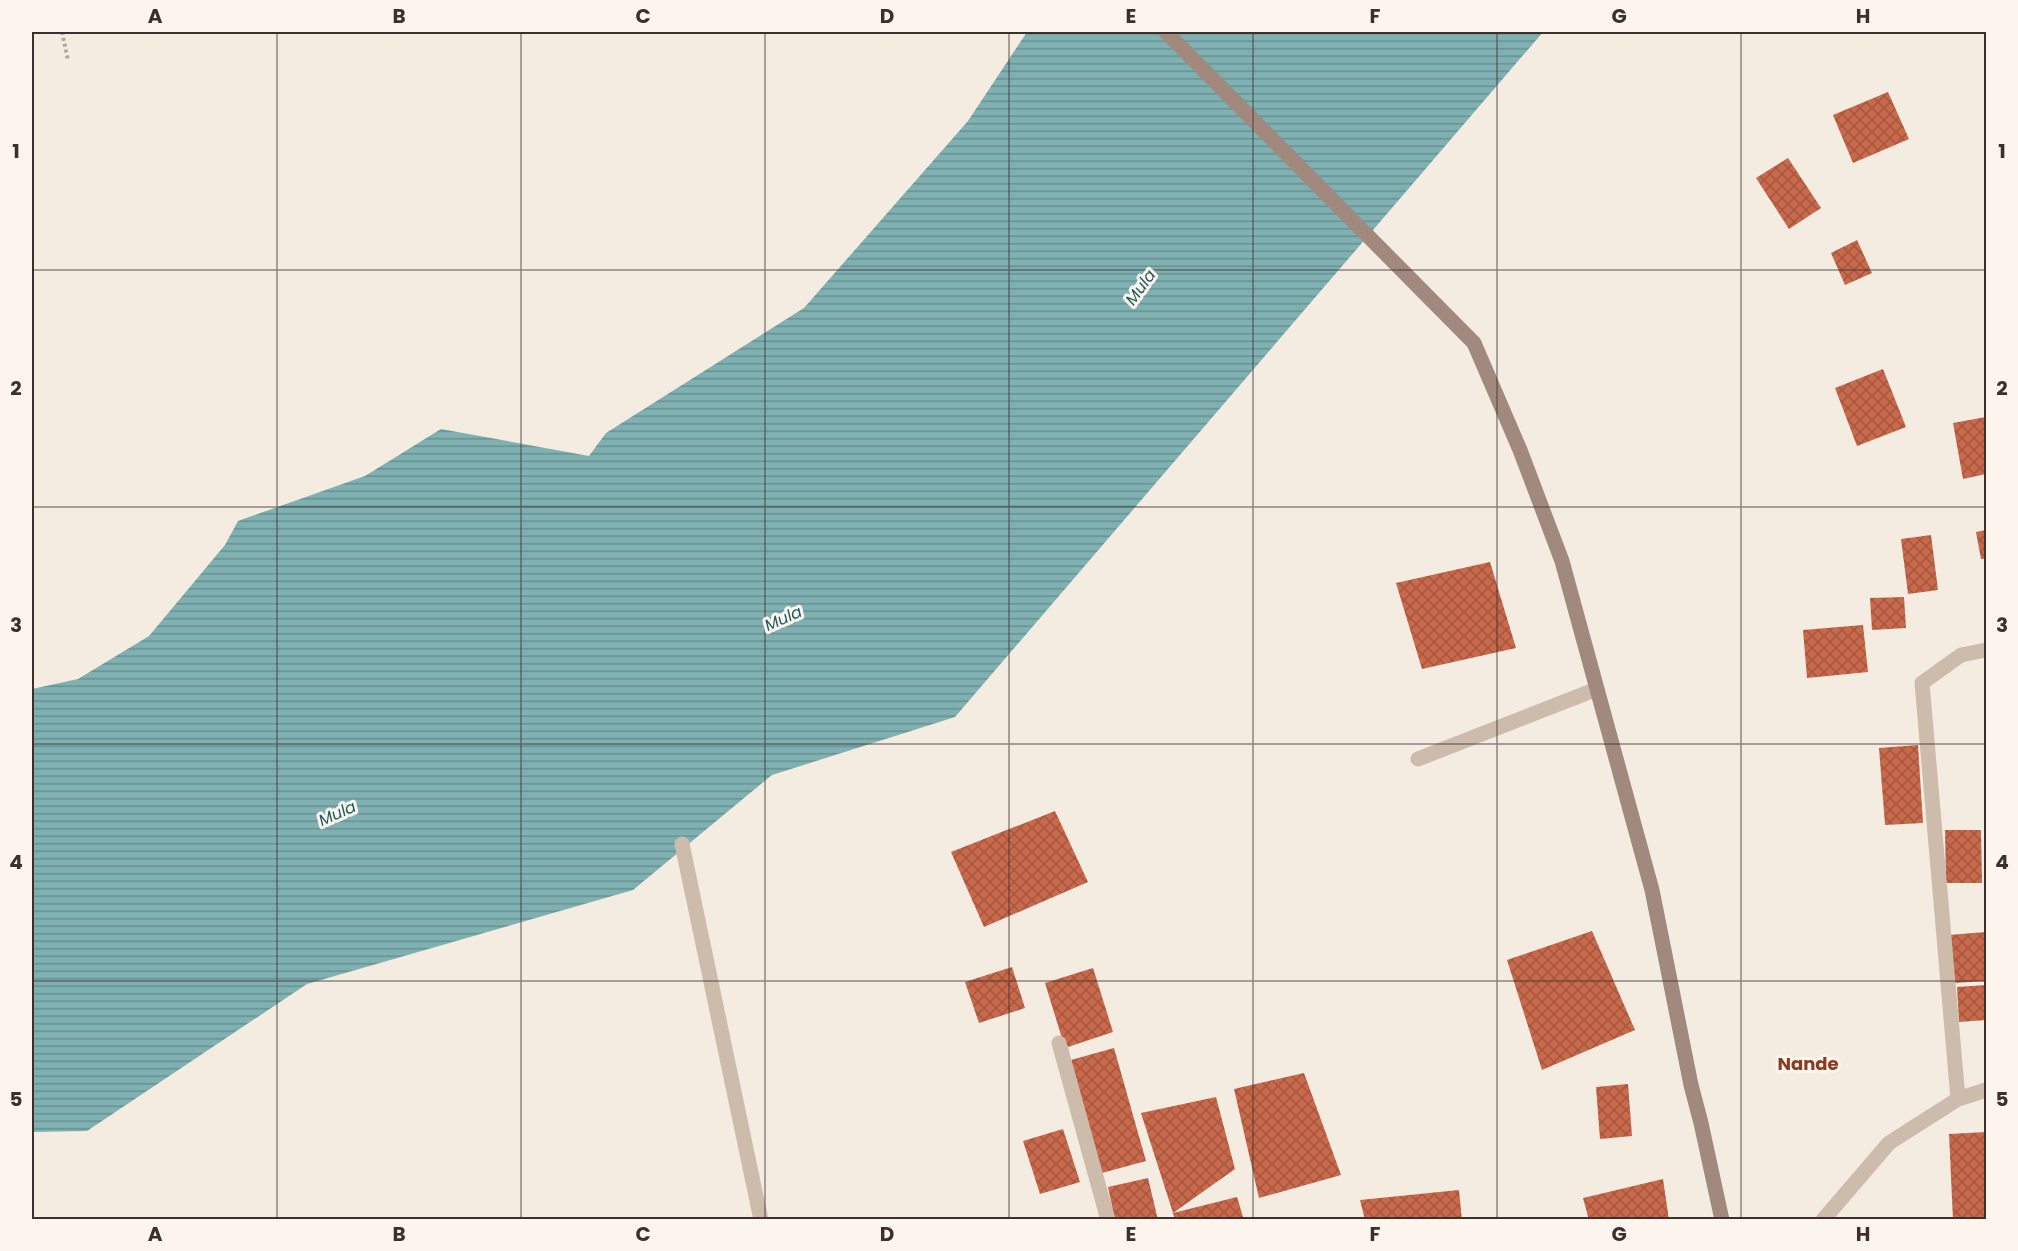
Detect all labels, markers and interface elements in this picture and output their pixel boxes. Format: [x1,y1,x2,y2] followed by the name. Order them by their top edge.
[148,2,163,30] text: A
[392,2,406,30] text: B
[635,2,651,30] text: C
[880,2,894,30] text: D
[1126,2,1136,30] text: E
[1370,2,1381,30] text: F
[1611,2,1627,30] text: G
[1856,2,1870,30] text: H
[12,137,20,165] text: 1
[1998,137,2006,165] text: 1
[1120,265,1161,310] water label: Mula
[10,374,22,402] text: 2
[1996,374,2008,402] text: 2
[761,600,806,637] water label: Mula
[10,611,22,639] text: 3
[1996,611,2008,639] text: 3
[315,795,360,832] water label: Mula
[9,848,23,876] text: 4
[1995,848,2009,876] text: 4
[1777,1051,1839,1076] district label: Nande
[10,1085,23,1113] text: 5
[1996,1085,2009,1113] text: 5
[148,1220,163,1248] text: A
[392,1220,406,1248] text: B
[635,1220,651,1248] text: C
[880,1220,894,1248] text: D
[1126,1220,1136,1248] text: E
[1370,1220,1381,1248] text: F
[1611,1220,1627,1248] text: G
[1856,1220,1870,1248] text: H

